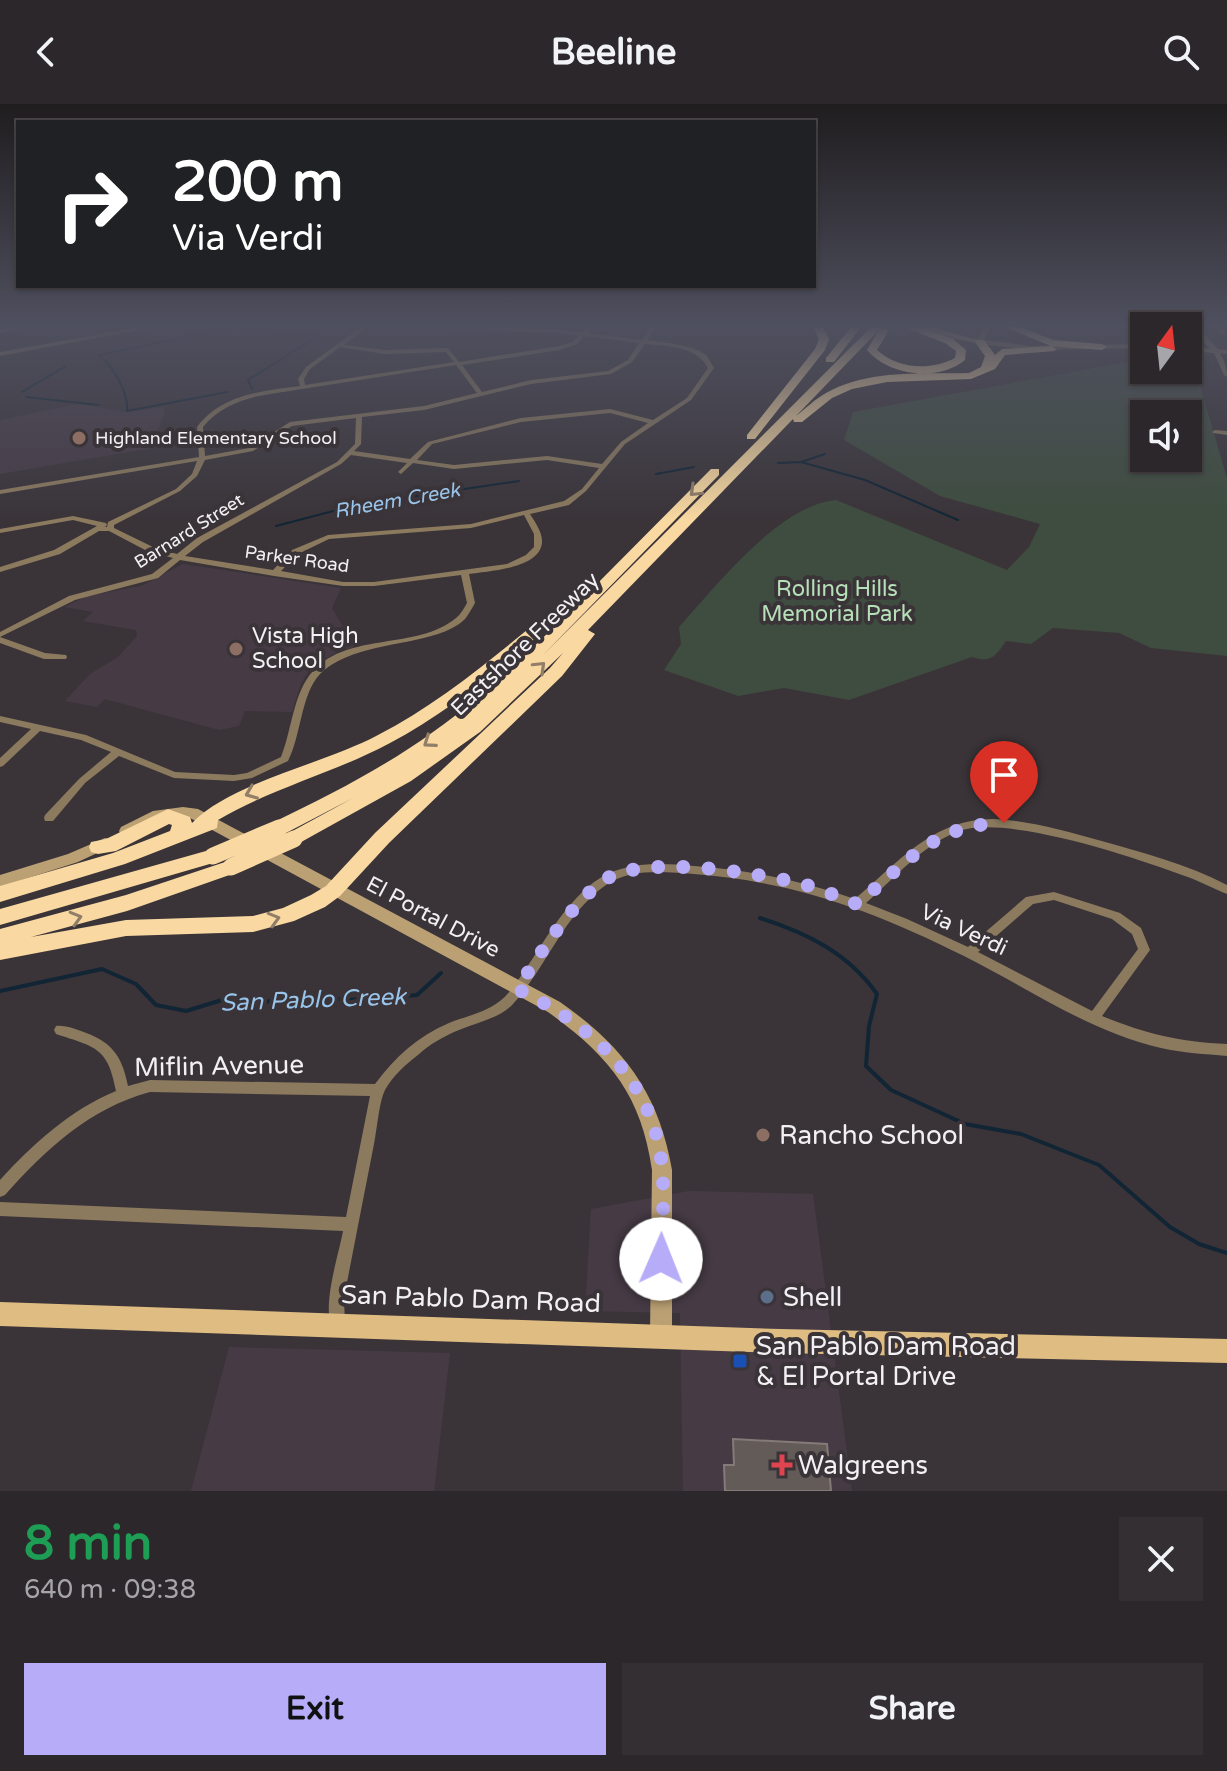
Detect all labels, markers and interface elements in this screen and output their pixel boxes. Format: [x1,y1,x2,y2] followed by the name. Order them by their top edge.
[24,30,68,74] icon: back
[1159,30,1203,74] icon: search
[551,31,676,74] text: Beeline
[172,149,343,216] text: 200 m
[40,152,144,256] icon: right
[172,217,324,260] text: Via Verdi
[1130,312,1202,384] north arrow
[1130,312,1202,472] map controls
[1130,400,1202,472] button: sound
[95,427,337,449] place label: Highland Elementary School
[70,429,88,447] marker: Highland Elementary School
[332,478,464,524] water label: Rheem Creek
[690,482,704,497] one-way arrow
[130,489,248,573] street label: Barnard Street
[243,541,351,577] street label: Parker Road
[446,567,605,721] street label: Eastshore Freeway
[761,576,913,627] park label: Rolling Hills Memorial Park
[252,623,359,674] place label: Vista High School
[227,640,245,658] marker: Vista High School
[531,662,545,676] one-way arrow
[423,732,437,747] one-way arrow
[970,741,1038,823] pin
[982,753,1026,797] icon: arrive
[245,784,259,800] one-way arrow
[362,871,504,963] street label: El Portal Drive
[917,899,1011,961] street label: Via Verdi
[68,911,82,927] one-way arrow
[267,912,281,928] one-way arrow
[220,982,408,1018] water label: San Pablo Creek
[134,1049,304,1083] street label: Miflin Avenue
[779,1120,964,1151] place label: Rancho School
[754,1126,772,1144] marker: Rancho School
[619,1217,703,1301] position arrow
[341,1279,601,1319] street label: San Pablo Dam Road
[783,1282,842,1313] place label: Shell
[758,1288,776,1306] marker: Shell
[756,1331,1016,1392] place label: San Pablo Dam Road & El Portal Drive
[731,1352,749,1370] marker: San Pablo Dam Road & El Portal Drive
[798,1450,928,1481] place label: Walgreens
[773,1456,791,1474] marker: Walgreens
[24,1515,152,1573] text: 8 min
[1119,1517,1203,1601] button: close
[24,1574,196,1605] text: 640 m · 09:38
[24,1663,606,1755] button: Exit
[622,1663,1203,1755] button: Share

